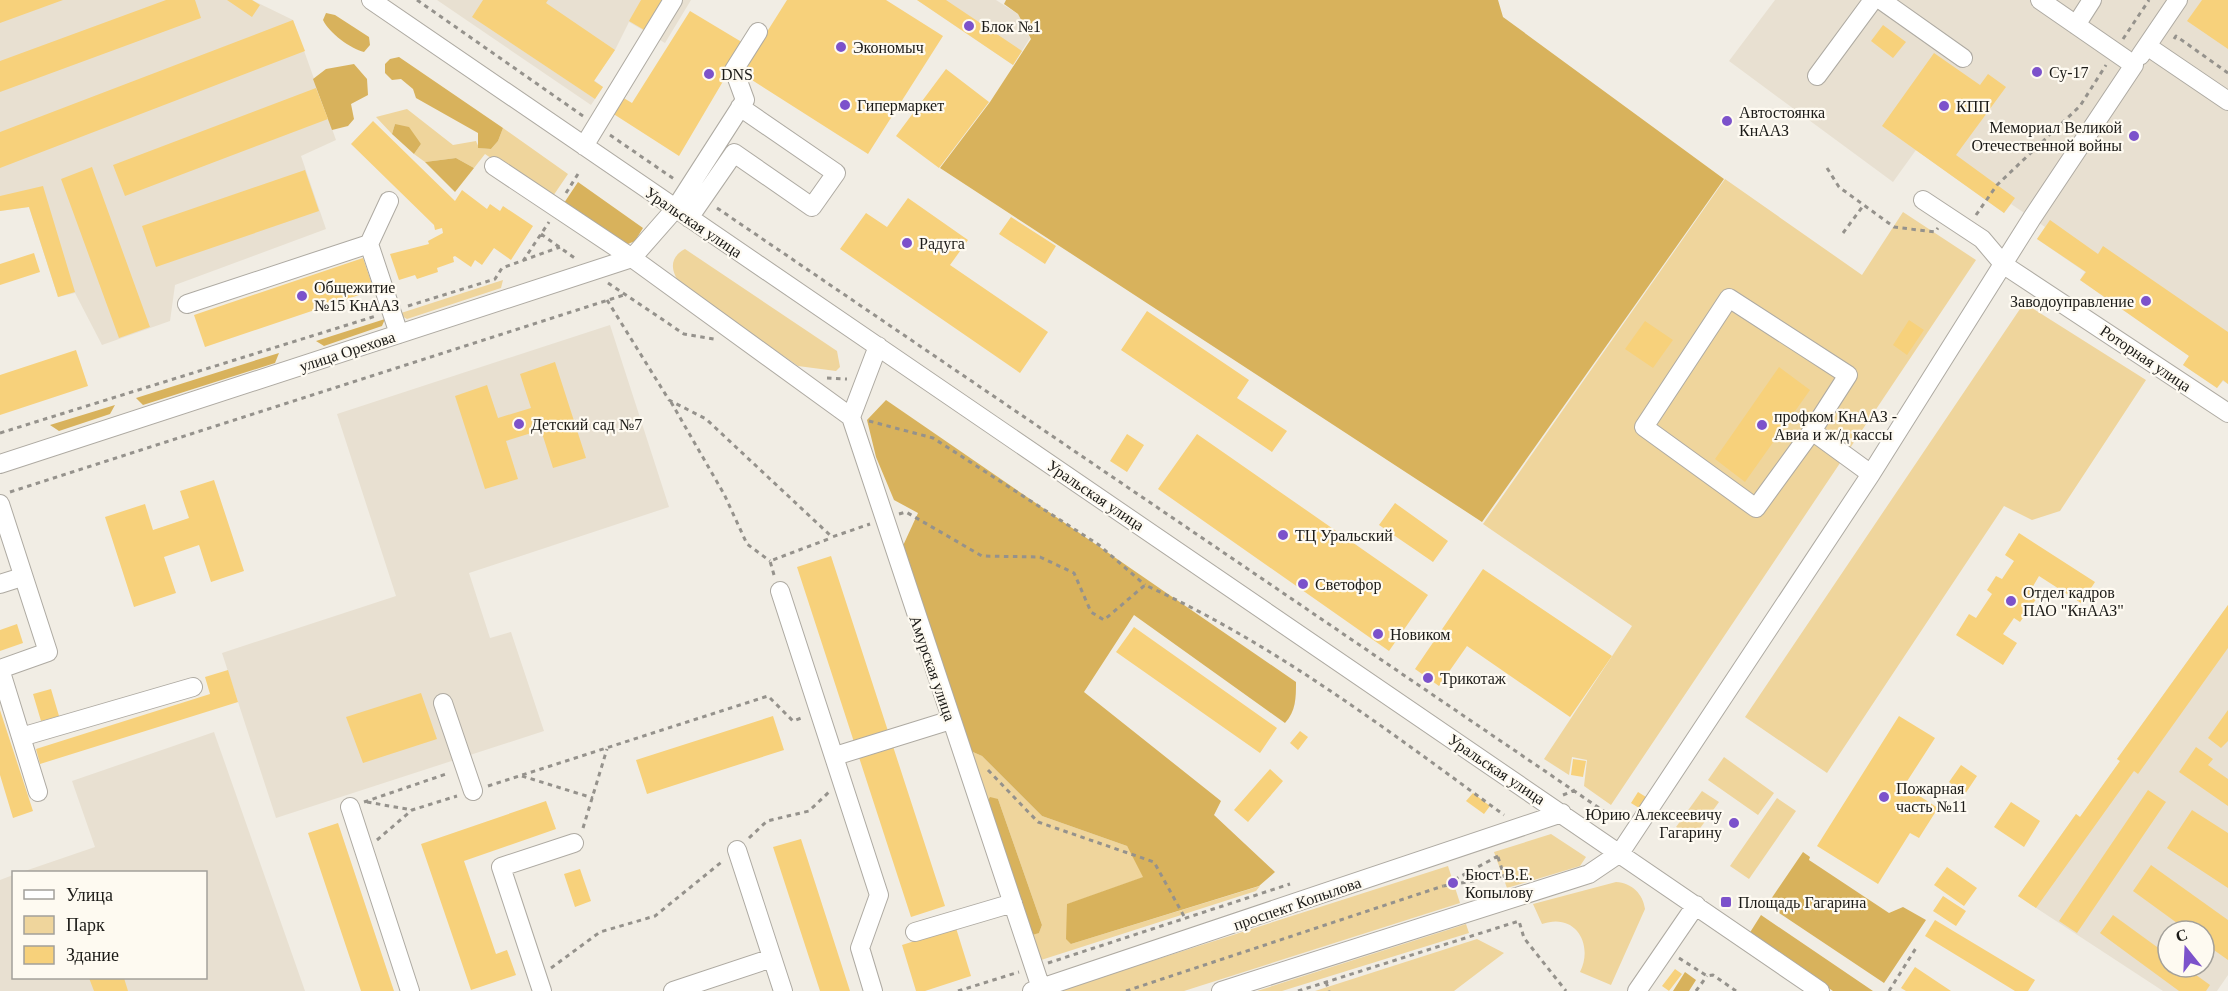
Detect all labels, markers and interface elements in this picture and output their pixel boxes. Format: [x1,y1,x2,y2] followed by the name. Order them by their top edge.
[981,18,1041,35] place label: Блок №1
[962,19,976,33] marker: Блок №1
[853,39,924,56] place label: Экономыч
[834,40,848,54] marker: Экономыч
[2049,64,2089,82] place label: Су-17
[2030,65,2044,79] marker: Су-17
[721,66,753,83] place label: DNS
[702,67,716,81] marker: DNS
[857,97,944,115] place label: Гипермаркет
[838,98,852,112] marker: Гипермаркет
[1956,98,1990,115] place label: КПП
[1937,99,1951,113] marker: КПП
[1739,104,1825,139] place label: Автостоянка КнААЗ
[1720,114,1734,128] marker: Автостоянка КнААЗ
[1972,119,2122,154] place label: Мемориал Великой Отечественной войны
[2127,129,2141,143] marker: Мемориал Великой Отечественной войны
[642,184,745,262] street label: Уральская улица
[919,235,965,253] place label: Радуга
[900,236,914,250] marker: Радуга
[314,279,399,314] place label: Общежитие №15 КнААЗ
[295,289,309,303] marker: Общежитие №15 КнААЗ
[2010,293,2134,311] place label: Заводоуправление
[2139,294,2153,308] marker: Заводоуправление
[2097,322,2194,396] street label: Роторная улица
[297,328,398,376] street label: улица Орехова
[1774,408,1897,444] place label: профком КнААЗ - Авиа и ж/д кассы
[531,416,642,434] place label: Детский сад №7
[512,417,526,431] marker: Детский сад №7
[1755,418,1769,432] marker: профком КнААЗ - Авиа и ж/д кассы
[1044,457,1147,535] street label: Уральская улица
[1295,527,1393,545] place label: ТЦ Уральский
[1276,528,1290,542] marker: ТЦ Уральский
[1315,576,1381,594] place label: Светофор
[1296,577,1310,591] marker: Светофор
[2023,584,2124,619] place label: Отдел кадров ПАО "КнААЗ"
[2004,594,2018,608] marker: Отдел кадров ПАО "КнААЗ"
[906,613,959,723] street label: Амурская улица
[1390,626,1450,643] place label: Новиком
[1371,627,1385,641] marker: Новиком
[1440,670,1507,688] place label: Трикотаж
[1421,671,1435,685] marker: Трикотаж
[1445,731,1548,809] street label: Уральская улица
[1896,780,1967,815] place label: Пожарная часть №11
[1877,790,1891,804] marker: Пожарная часть №11
[1585,806,1722,842] place label: Юрию Алексеевичу Гагарину
[1727,816,1741,830] marker: Юрию Алексеевичу Гагарину
[1465,866,1533,902] place label: Бюст В.Е. Копылову
[12,871,207,979] legend
[1231,874,1364,934] street label: проспект Копылова
[1446,876,1460,890] marker: Бюст В.Е. Копылову
[66,885,113,905] text: Улица
[1738,894,1866,912] place label: Площадь Гагарина
[1719,895,1733,909] marker: Площадь Гагарина
[66,915,105,935] text: Парк
[2156,919,2216,979] north arrow
[2173,925,2190,945] text: С
[66,945,119,965] text: Здание

